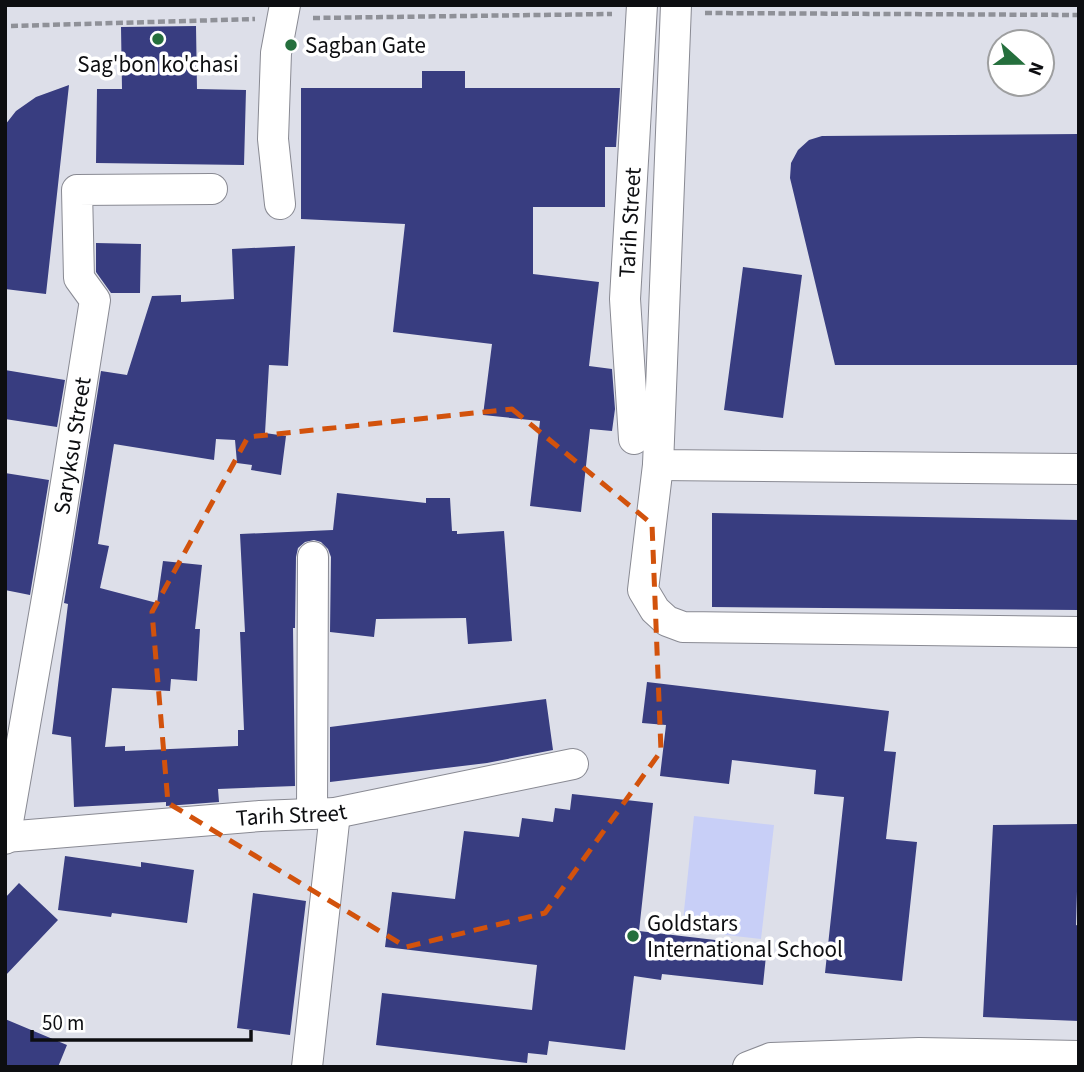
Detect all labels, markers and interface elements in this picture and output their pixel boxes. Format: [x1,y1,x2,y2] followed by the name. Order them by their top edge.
[986,28,1056,98] north arrow
[305,29,426,62] place label: Sagban Gate
[150,31,166,47] marker: Sag'bon ko'chasi
[283,37,299,53] marker: Sagban Gate
[77,48,239,81] place label: Sag'bon ko'chasi
[1021,58,1050,79] text: N
[610,166,649,279] street label: Tarih Street
[45,374,99,517] street label: Saryksu Street
[234,794,350,834] street label: Tarih Street
[647,907,843,966] place label: Goldstars International School
[625,928,641,944] marker: Goldstars International School
[32,998,250,1042] scale bar
[42,1008,84,1038] text: 50 m

